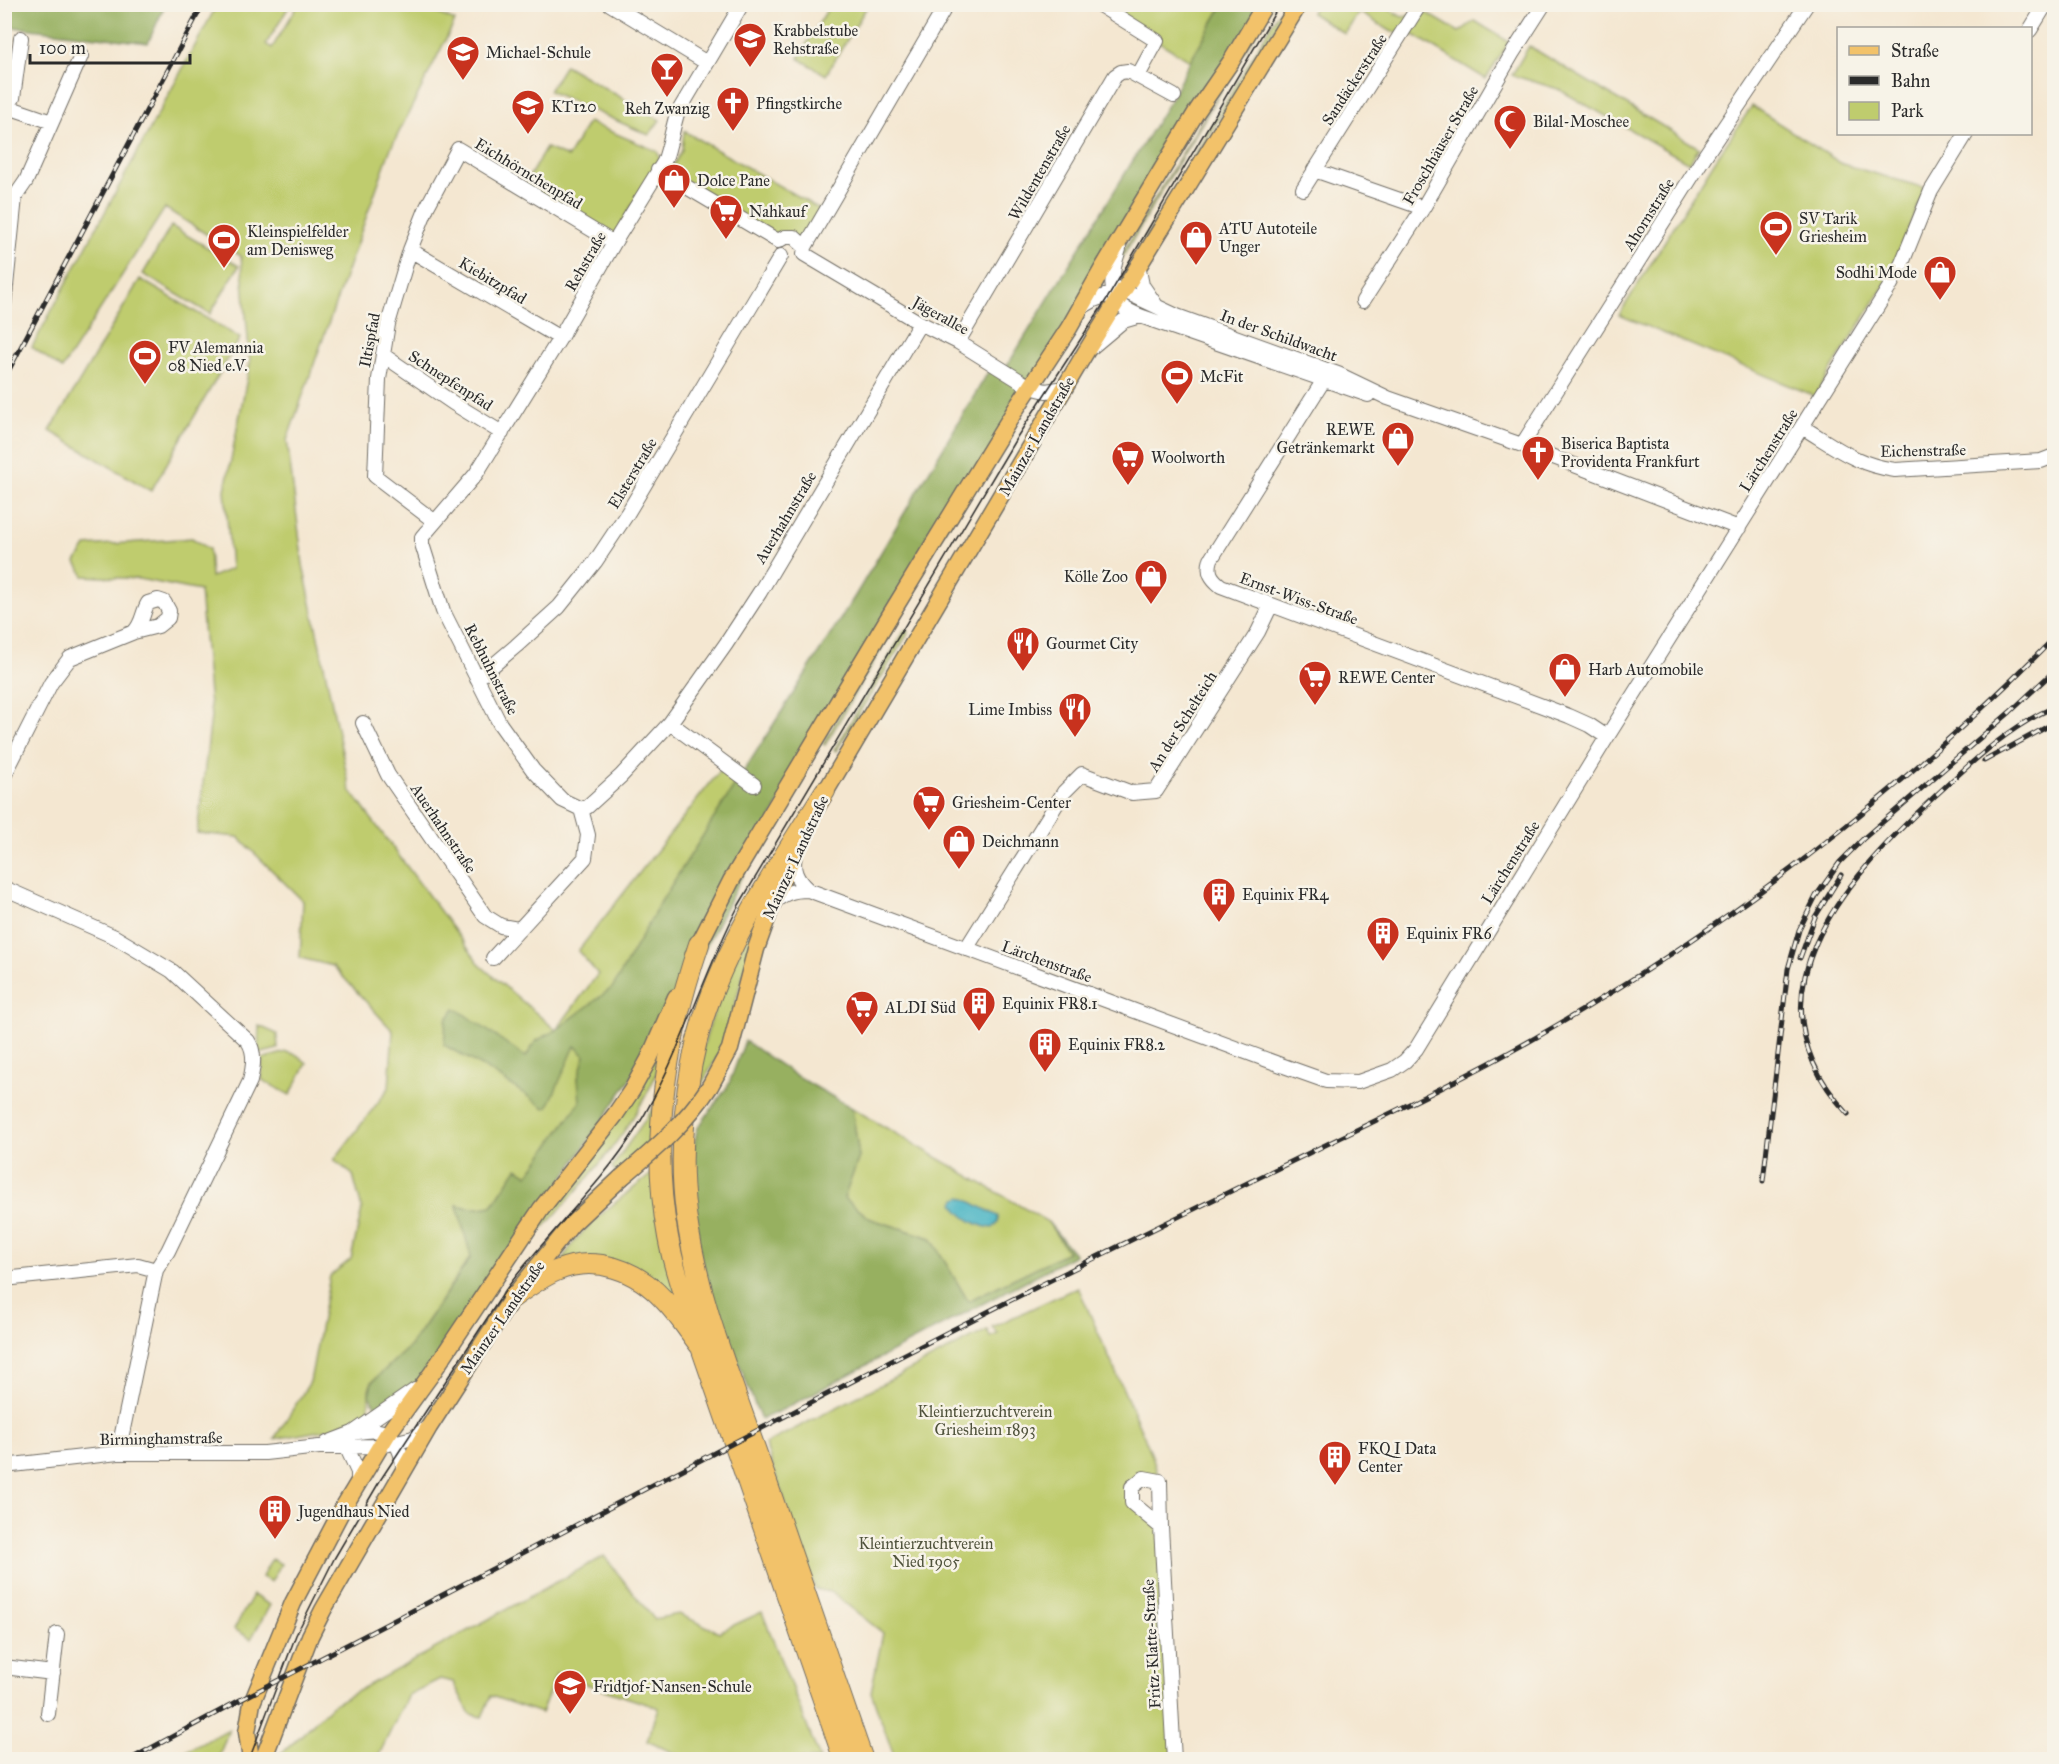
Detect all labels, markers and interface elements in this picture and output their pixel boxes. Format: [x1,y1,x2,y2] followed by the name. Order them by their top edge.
[732,21,768,68] school or university icon: Krabbelstube Rehstraße
[773,21,858,58] place label: Krabbelstube Rehstraße
[30,27,190,65] scale bar
[1837,27,2032,135] legend
[1318,30,1391,129] street label: Sandäckerstraße
[445,34,481,81] school or university icon: Michael-Schule
[39,37,86,59] text: 100 m
[1891,40,1939,62] text: Straße
[486,43,591,62] place label: Michael-Schule
[649,51,685,98] bar icon: Reh Zwanzig
[1891,70,1931,92] text: Bahn
[1399,82,1482,208] street label: Froschhäuser Straße
[715,85,751,132] church icon: Pfingstkirche
[510,88,546,135] school or university icon: KT120
[756,94,842,114] place label: Pfingstkirche
[551,97,597,116] place label: KT120
[625,99,710,119] place label: Reh Zwanzig
[1891,100,1924,122] text: Park
[1492,103,1528,150] mosque icon: Bilal-Moschee
[1533,112,1629,131] place label: Bilal-Moschee
[1004,121,1075,223] street label: Wildentenstraße
[472,134,586,213] street label: Eichhörnchenpfad
[656,162,692,209] shop icon: Dolce Pane
[697,171,770,190] place label: Dolce Pane
[1618,174,1678,255] street label: Ahornstraße
[708,193,744,240] supermarket icon: Nahkauf
[749,202,809,221] place label: Nahkauf
[1758,209,1794,256] sports icon: SV Tarik Griesheim
[1799,209,1867,246] place label: SV Tarik Griesheim
[1178,219,1214,266] shop icon: ATU Autoteile Unger
[1218,219,1317,257] place label: ATU Autoteile Unger
[206,222,242,269] sports icon: Kleinspielfelder am Denisweg
[247,222,348,260] place label: Kleinspielfelder am Denisweg
[561,228,610,295] street label: Rehstraße
[455,253,530,308] street label: Kiebitzpfad
[1922,254,1958,301] shop icon: Sodhi Mode
[1836,263,1917,282] place label: Sodhi Mode
[907,291,973,340] street label: Jägerallee
[1218,306,1340,366] street label: In der Schildwacht
[355,311,384,369] street label: Iltispfad
[127,338,163,385] sports icon: FV Alemannia 08 Nied e.V.
[168,338,264,375] place label: FV Alemannia 08 Nied e.V.
[405,346,496,415] street label: Schnepfenpfad
[1159,358,1195,405] sports icon: McFit
[1200,367,1244,386] place label: McFit
[995,373,1078,499] street label: Mainzer Landstraße
[1735,405,1802,495] street label: Lärchenstraße
[1276,420,1375,457] place label: REWE Getränkemarkt
[1380,420,1416,467] shop icon: REWE Getränkemarkt
[604,434,661,512] street label: Elsterstraße
[1520,434,1556,481] church icon: Biserica Baptista Providenta Frankfurt
[1561,434,1700,471] place label: Biserica Baptista Providenta Frankfurt
[1110,439,1146,486] supermarket icon: Woolworth
[1880,440,1966,461] street label: Eichenstraße
[1151,448,1225,467] place label: Woolworth
[750,467,821,568] street label: Auerhahnstraße
[1133,558,1169,605] shop icon: Kölle Zoo
[1064,567,1128,586] place label: Kölle Zoo
[1237,568,1361,629] street label: Ernst-Wiss-Straße
[460,621,523,718] street label: Rebhuhnstraße
[1005,625,1041,672] restaurant icon: Gourmet City
[1046,634,1138,653] place label: Gourmet City
[1547,651,1583,698] shop icon: Harb Automobile
[1297,659,1333,706] supermarket icon: REWE Center
[1588,660,1704,679] place label: Harb Automobile
[1143,667,1221,776] street label: An der Schelteich
[1338,668,1435,687] place label: REWE Center
[1057,691,1093,738] restaurant icon: Lime Imbiss
[968,700,1052,719] place label: Lime Imbiss
[406,779,481,877] street label: Auerhahnstraße
[911,784,947,831] supermarket icon: Griesheim-Center
[758,792,833,922] street label: Mainzer Landstraße
[952,793,1071,812] place label: Griesheim-Center
[1477,817,1544,907] street label: Lärchenstraße
[941,823,977,870] shop icon: Deichmann
[982,832,1059,851] place label: Deichmann
[1201,876,1237,923] building icon: Equinix FR4
[1242,885,1329,905] place label: Equinix FR4
[1365,915,1401,962] building icon: Equinix FR6
[1406,924,1492,944] place label: Equinix FR6
[999,936,1095,987] street label: Lärchenstraße
[961,985,997,1032] building icon: Equinix FR8.1
[844,989,880,1036] supermarket icon: ALDI Süd
[1002,994,1098,1014] place label: Equinix FR8.1
[884,998,956,1017] place label: ALDI Süd
[1027,1026,1063,1073] building icon: Equinix FR8.2
[1068,1035,1165,1055] place label: Equinix FR8.2
[456,1257,549,1378] street label: Mainzer Landstraße
[918,1402,1053,1439] park label: Kleintierzuchtverein Griesheim 1893
[99,1428,223,1450] street label: Birminghamstraße
[1317,1439,1353,1486] building icon: FKQ I Data Center
[1358,1439,1436,1476] place label: FKQ I Data Center
[257,1493,293,1540] building icon: Jugendhaus Nied
[296,1502,409,1522] place label: Jugendhaus Nied
[859,1534,994,1571] park label: Kleintierzuchtverein Nied 1905
[1139,1578,1164,1709] street label: Fritz-Klatte-Straße
[552,1668,588,1715] school or university icon: Fridtjof-Nansen-Schule
[593,1677,752,1696] place label: Fridtjof-Nansen-Schule

